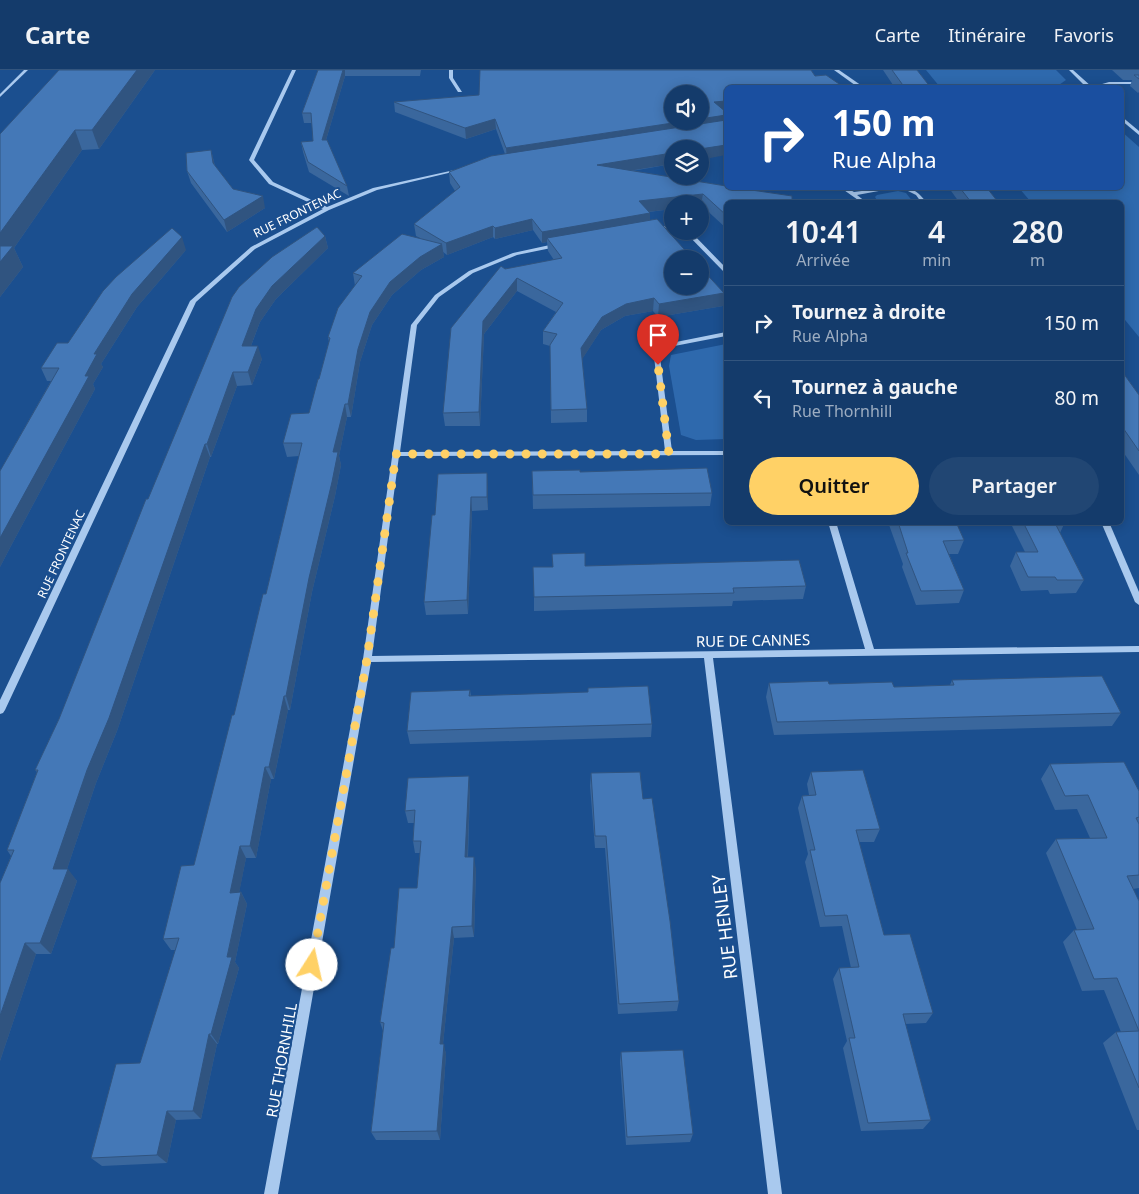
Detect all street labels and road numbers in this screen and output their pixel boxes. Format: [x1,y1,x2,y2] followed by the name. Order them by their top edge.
[250,184,344,242] street label: RUE FRONTENAC
[33,507,89,601] street label: RUE FRONTENAC
[696,629,810,651] street label: RUE DE CANNES
[706,872,742,981] street label: RUE HENLEY
[261,1001,301,1119] street label: RUE THORNHILL

